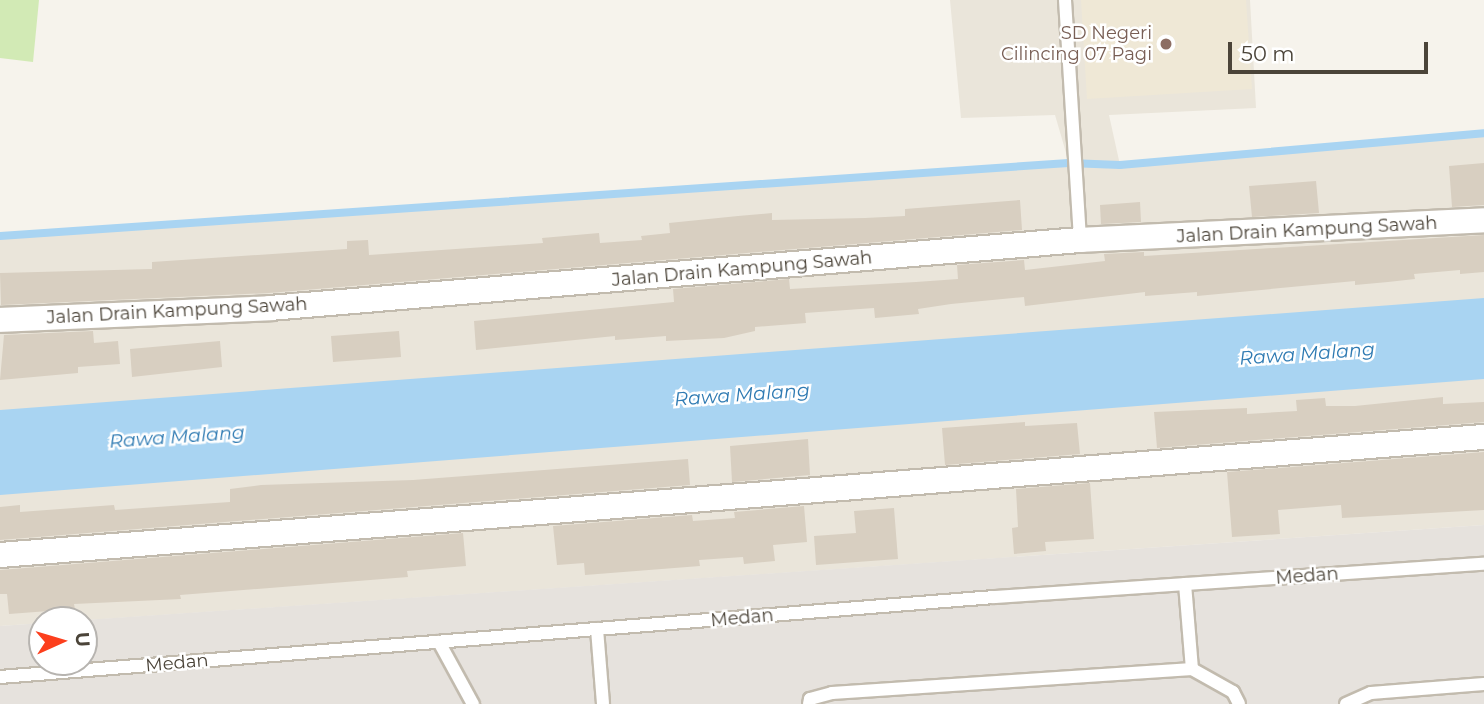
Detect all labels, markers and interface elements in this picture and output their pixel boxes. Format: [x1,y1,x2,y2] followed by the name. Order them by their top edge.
[1001,23,1152,66] place label: SD Negeri Cilincing 07 Pagi
[1232,28,1432,72] scale bar
[1158,36,1174,52] marker: SD Negeri Cilincing 07 Pagi
[1241,41,1295,66] text: 50 m
[1176,212,1438,248] street label: Jalan Drain Kampung Sawah
[611,247,873,291] street label: Jalan Drain Kampung Sawah
[46,293,308,329] street label: Jalan Drain Kampung Sawah
[1238,338,1376,370] water label: Rawa Malang
[673,379,811,411] water label: Rawa Malang
[108,421,246,453] water label: Rawa Malang
[1275,563,1339,589] street label: Medan
[710,604,774,632] street label: Medan
[28,606,98,676] north arrow
[70,631,94,648] text: U
[145,649,209,677] street label: Medan

